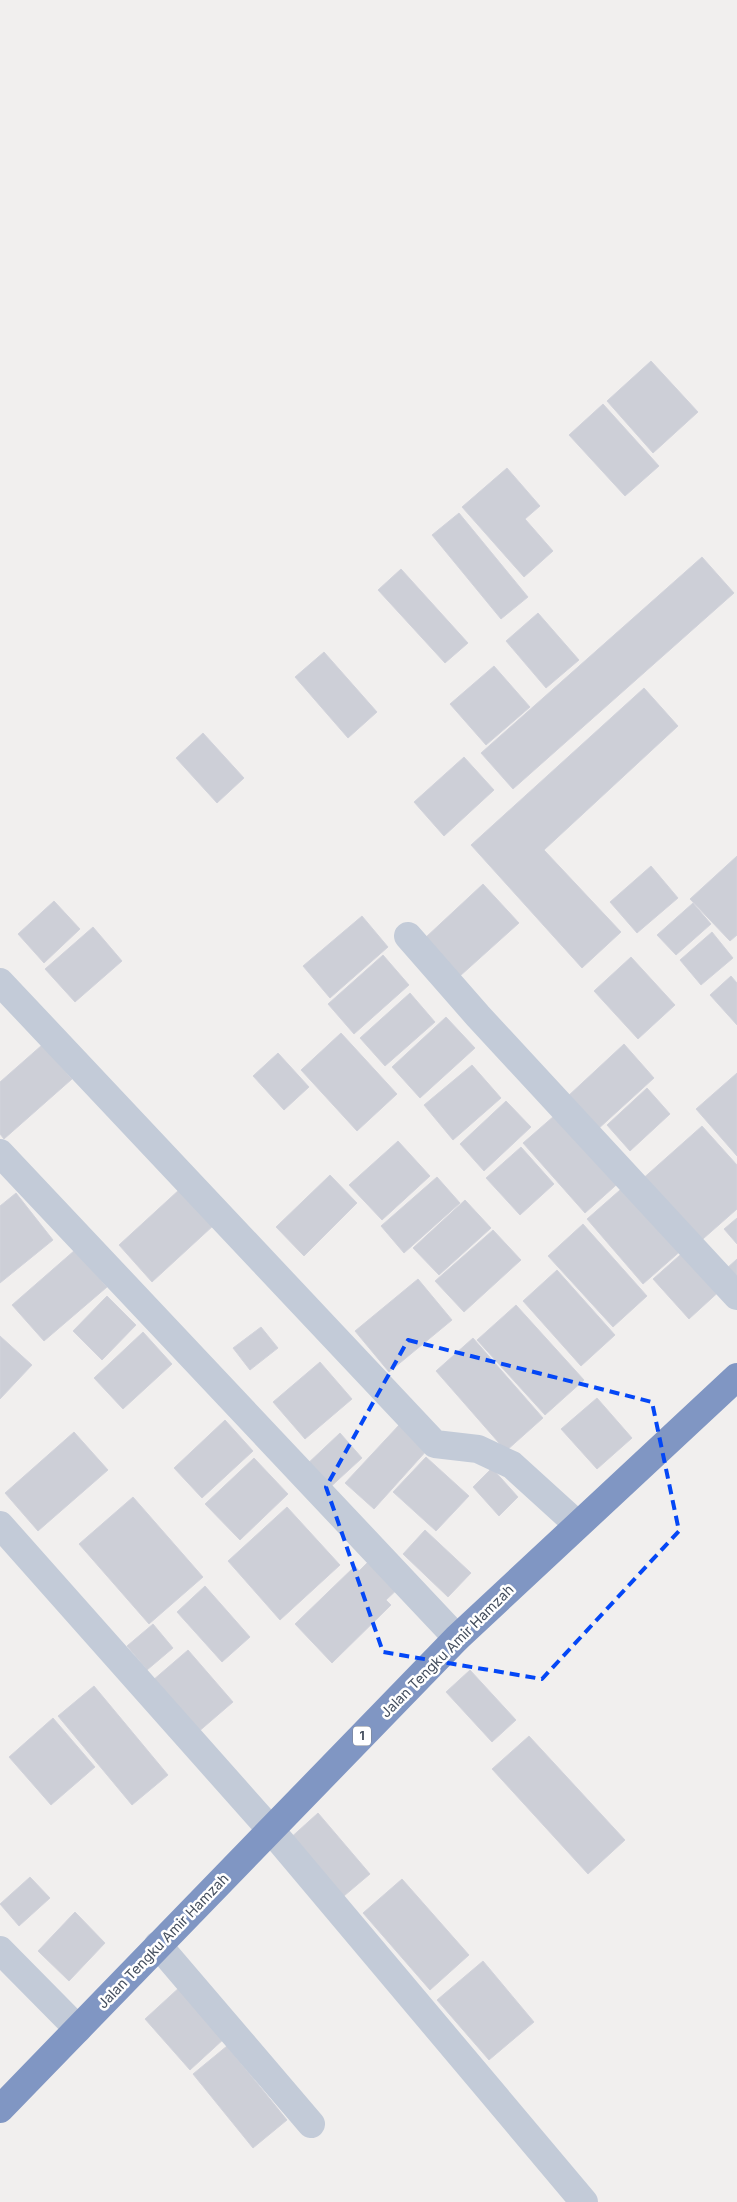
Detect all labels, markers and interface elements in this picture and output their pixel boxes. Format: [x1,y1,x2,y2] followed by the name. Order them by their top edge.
[377,1581,517,1721] street label: Jalan Tengku Amir Hamzah
[353,1726,371,1745] road number: 1
[94,1870,232,2012] street label: Jalan Tengku Amir Hamzah

